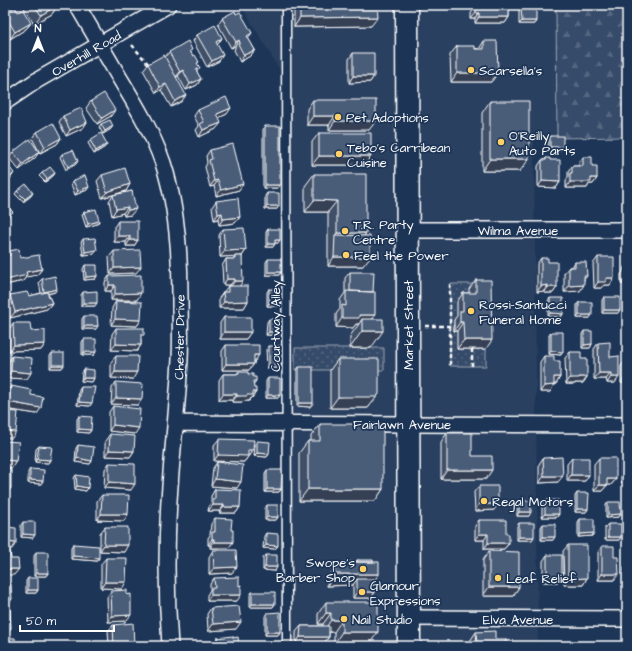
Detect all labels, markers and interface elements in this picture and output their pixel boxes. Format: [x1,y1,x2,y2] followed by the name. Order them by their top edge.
[18,18,58,58] north arrow
[35,21,42,36] text: N
[49,27,125,81] street label: Overhill Road
[479,62,543,80] place label: Scarsella's
[466,65,476,75] marker: Scarsella's
[346,109,429,127] place label: Pet Adoptions
[333,112,343,122] marker: Pet Adoptions
[509,127,576,160] place label: O'Reilly Auto Parts
[496,137,506,147] marker: O'Reilly Auto Parts
[347,139,451,172] place label: Tebo's Carribean Cuisine
[334,149,344,159] marker: Tebo's Carribean Cuisine
[353,216,414,249] place label: T.R. Party Centre
[478,222,558,240] street label: Wilma Avenue
[340,226,350,236] marker: T.R. Party Centre
[354,247,449,265] place label: Feel the Power
[341,250,351,260] marker: Feel the Power
[400,279,418,370] street label: Market Street
[267,280,286,372] street label: Courtway Alley
[170,294,190,380] street label: Chester Drive
[479,296,566,329] place label: Rossi-Santucci Funeral Home
[466,306,476,316] marker: Rossi-Santucci Funeral Home
[353,416,451,434] street label: Fairlawn Avenue
[492,493,574,512] place label: Regal Motors
[479,496,489,506] marker: Regal Motors
[276,554,355,587] place label: Swope's Barber Shop
[358,564,368,574] marker: Swope's Barber Shop
[506,570,577,588] place label: Leaf Relief
[493,573,503,583] marker: Leaf Relief
[370,577,441,610] place label: Glamour Expressions
[357,587,367,597] marker: Glamour Expressions
[20,607,114,633] scale bar
[352,611,413,629] place label: Nail Studio
[483,611,553,629] street label: Elva Avenue
[26,613,57,630] text: 50 m
[339,614,349,624] marker: Nail Studio

